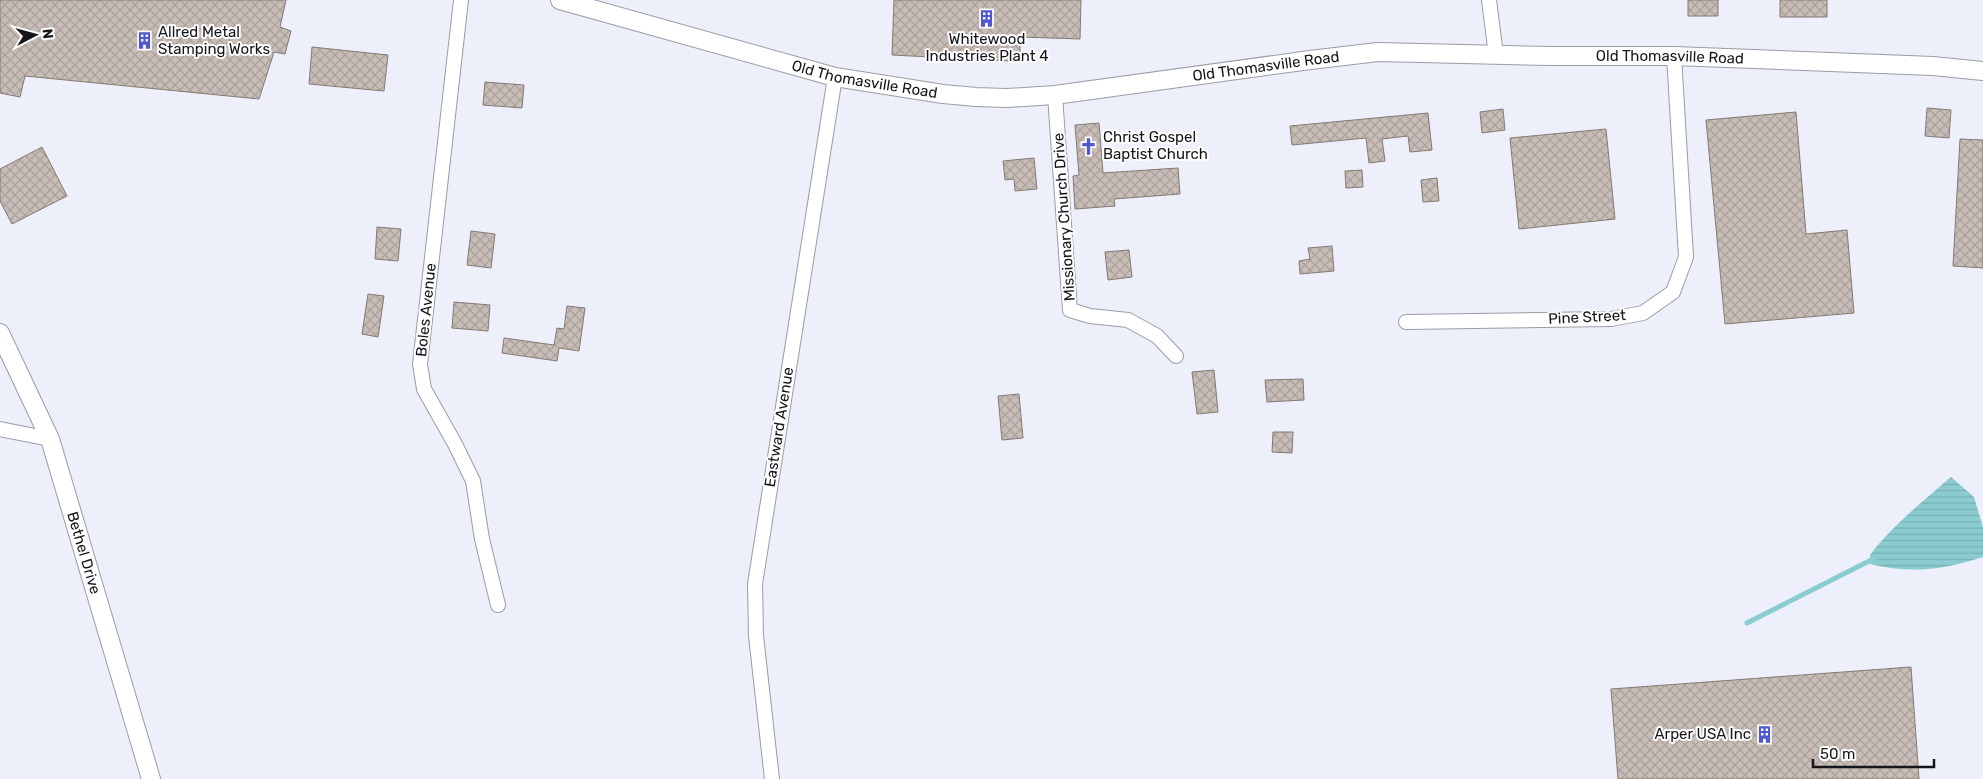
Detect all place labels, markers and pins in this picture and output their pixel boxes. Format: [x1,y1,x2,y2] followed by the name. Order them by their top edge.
[977,8,997,28] building icon: Whitewood Industries Plant 4
[158,23,270,58] place label: Allred Metal Stamping Works
[925,30,1049,65] place label: Whitewood Industries Plant 4
[134,31,154,51] building icon: Allred Metal Stamping Works
[1103,128,1208,163] place label: Christ Gospel Baptist Church
[1079,136,1099,156] church icon: Christ Gospel Baptist Church
[1755,724,1775,744] building icon: Arper USA Inc
[1654,725,1751,743] place label: Arper USA Inc

